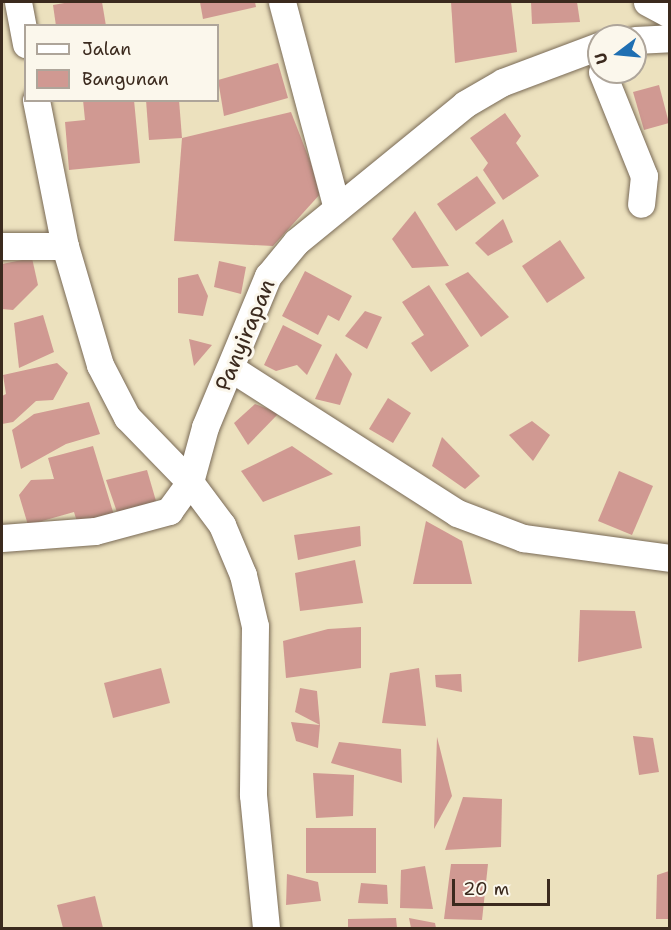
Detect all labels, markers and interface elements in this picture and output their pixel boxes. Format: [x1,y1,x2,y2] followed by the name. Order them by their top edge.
[24,24,219,102] legend
[587,24,647,84] north arrow
[82,37,131,61] text: Jalan
[590,50,613,67] text: U
[82,67,169,91] text: Bangunan
[210,275,280,395] street label: Panyirapan
[455,867,552,905] scale bar
[463,877,509,901] text: 20 m

